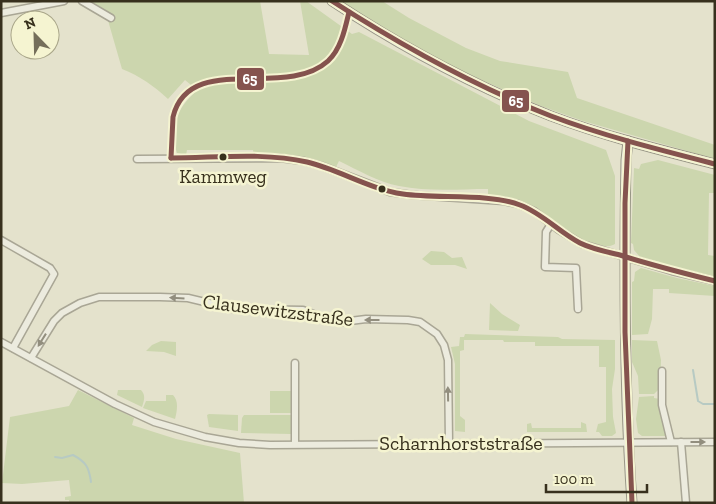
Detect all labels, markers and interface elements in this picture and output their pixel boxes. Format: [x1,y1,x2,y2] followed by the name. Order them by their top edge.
[10,10,60,60] north arrow
[22,13,39,33] text: N
[236,67,265,91] line badge: 65
[243,71,257,88] text: 65
[501,89,530,113] line badge: 65
[509,93,523,110] text: 65
[218,152,228,162] marker: Kammweg
[179,165,267,188] place label: Kammweg
[377,184,387,194] unlabelled marker
[201,289,355,331] street label: Clausewitzstraße
[169,293,185,301] one-way arrow
[363,316,379,324] one-way arrow
[38,333,47,346] one-way arrow
[444,386,452,402] one-way arrow
[379,431,543,455] street label: Scharnhorststraße
[690,438,706,446] one-way arrow
[546,462,647,494] scale bar
[554,470,593,488] text: 100 m

